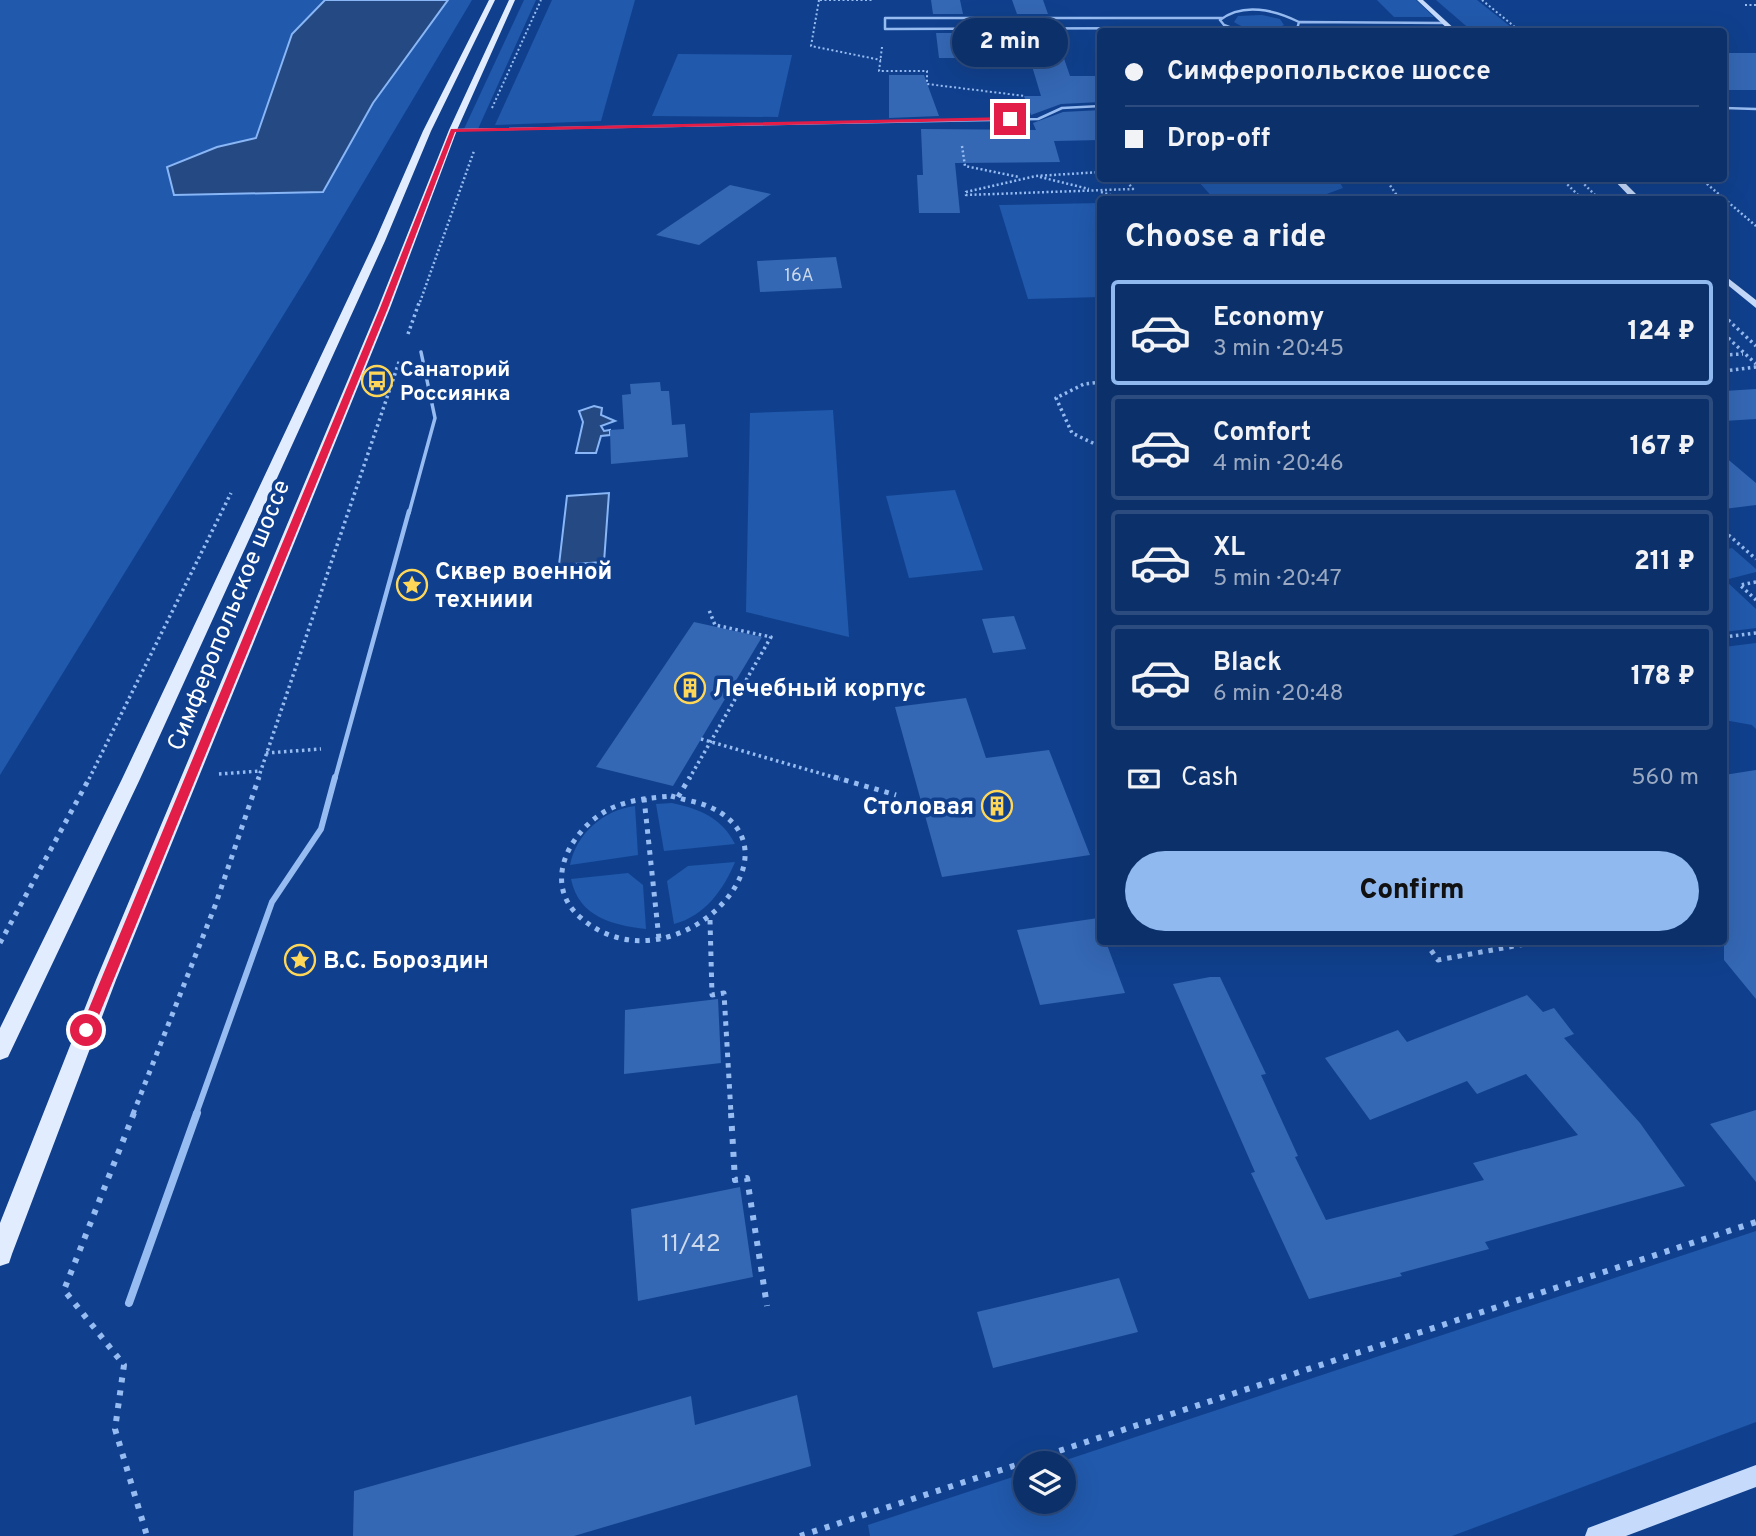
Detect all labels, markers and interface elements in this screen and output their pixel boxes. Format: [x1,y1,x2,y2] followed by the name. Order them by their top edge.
[952,18,1068,66] callout: 2 min
[980,28,1040,57] text: 2 min
[1167,56,1491,89] text: Симферопольское шоссе
[994,103,1026,135] route end
[1167,123,1270,156] text: Drop-off
[1125,218,1326,258] text: Choose a ride
[784,265,814,288] house number: 16А
[1129,301,1192,364] icon: car
[1213,302,1324,335] text: Economy
[1628,316,1695,349] text: 124 ₽
[1213,335,1344,364] text: 3 min · 20:45
[400,357,510,408] place label: Санаторий Россиянка
[360,364,394,398] bus stop icon: Санаторий Россиянка
[1129,416,1192,479] icon: car
[1213,417,1311,450] text: Comfort
[1630,431,1695,464] text: 167 ₽
[1213,450,1344,479] text: 4 min · 20:46
[162,476,298,756] street label: Симферопольское шоссе
[1129,531,1192,594] icon: car
[1213,532,1245,565] text: XL
[1634,546,1695,579] text: 211 ₽
[435,558,612,616] place label: Сквер военной техниии
[1213,565,1342,594] text: 5 min · 20:47
[395,568,429,602] place icon: Сквер военной техниии
[1129,646,1192,709] icon: car
[1213,647,1282,680] text: Black
[1631,661,1695,694] text: 178 ₽
[673,671,707,705] building icon: Лечебный корпус
[713,675,926,705] place label: Лечебный корпус
[1213,680,1344,709] text: 6 min · 20:48
[1125,760,1163,798] icon: cash
[1181,762,1238,795] text: Cash
[1631,764,1699,793] text: 560 m
[980,789,1014,823] building icon: Столовая
[863,793,974,823] place label: Столовая
[1125,851,1699,931] button: Confirm
[283,943,317,977] place icon: В.С. Бороздин
[323,947,489,977] place label: В.С. Бороздин
[70,1014,102,1046] route start
[661,1230,721,1260] house number: 11/42
[1013,1451,1076,1514] map controls
[1013,1451,1076,1514] button: layers

